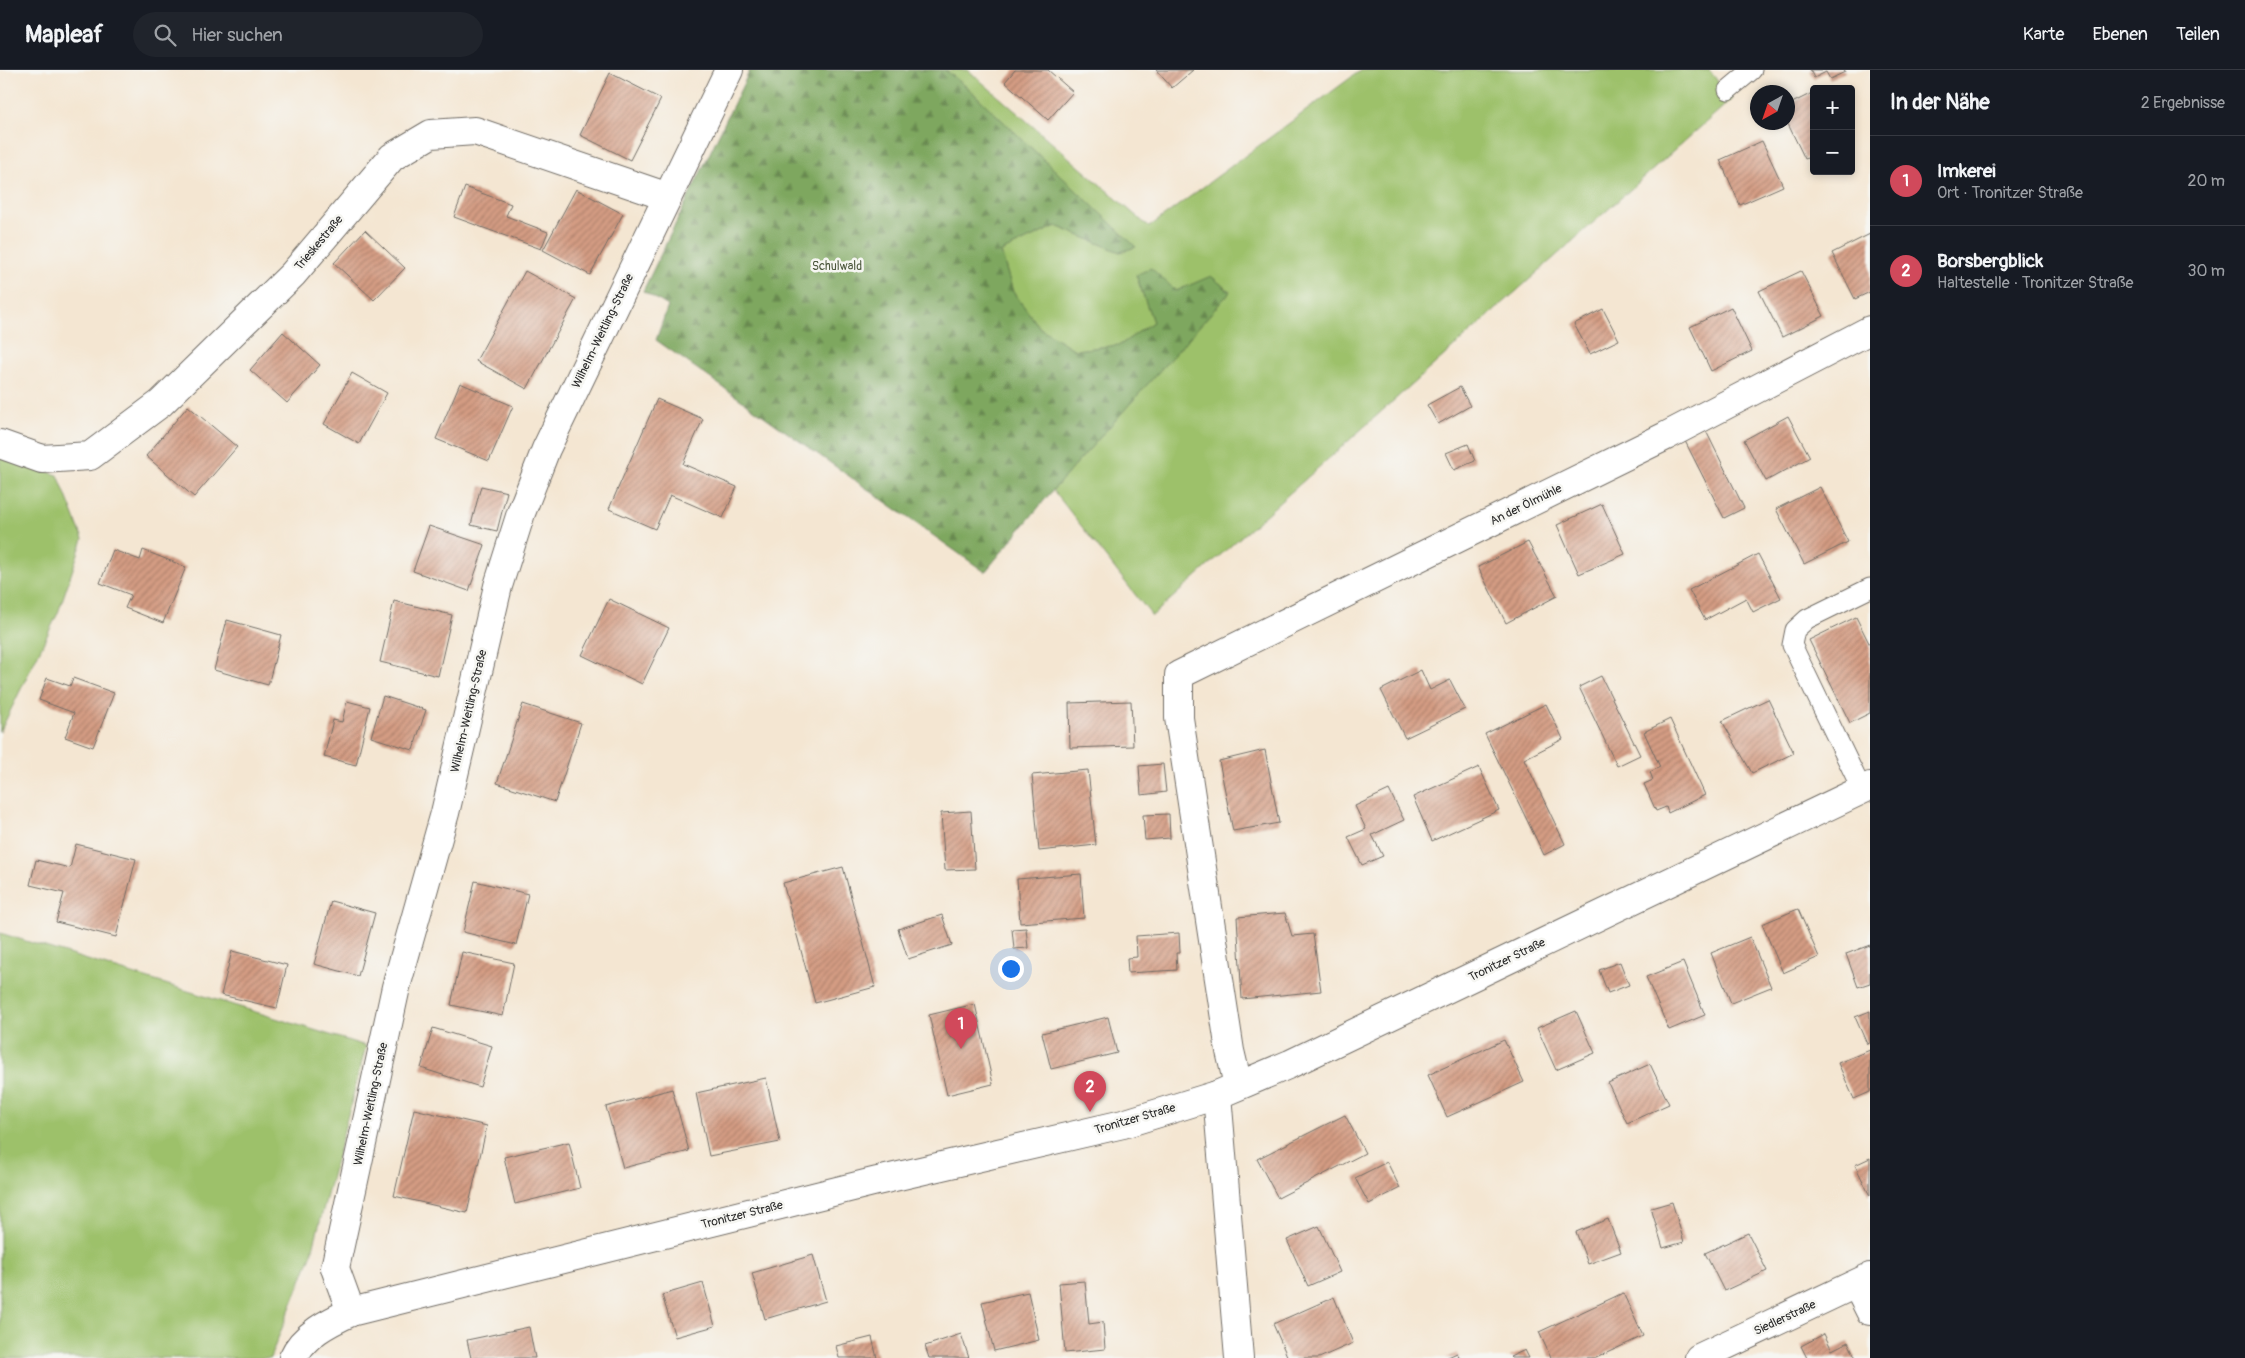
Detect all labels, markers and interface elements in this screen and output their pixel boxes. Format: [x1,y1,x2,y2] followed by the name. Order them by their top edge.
[133,12,483,57] search box
[25,20,103,49] text: Mapleaf
[151,21,179,49] icon: search
[191,23,283,47] text: Hier suchen
[2023,23,2064,46] text: Karte
[2092,23,2148,46] text: Ebenen
[2176,23,2220,46] text: Teilen
[1750,85,1795,130] north arrow
[1810,85,1855,175] map controls
[1810,85,1855,130] button: +
[1890,89,1990,116] text: In der Nähe
[2141,93,2225,113] text: 2 Ergebnisse
[1810,130,1855,175] button: −
[1937,159,1996,183] text: Imkerei
[1903,171,1909,191] text: 1
[2187,171,2225,191] text: 20 m
[1937,183,2083,203] text: Ort · Tronitzer Straße
[292,212,346,274] street label: Trieskestraße
[1937,249,2043,273] text: Borsbergblick
[812,259,862,274] park label: Schulwald
[1902,261,1910,281] text: 2
[2187,261,2225,281] text: 30 m
[569,271,637,391] street label: Wilhelm-Weitling-Straße
[1937,273,2133,293] text: Haltestelle · Tronitzer Straße
[1487,480,1565,529] street label: An der Ölmühle
[448,648,490,774] street label: Wilhelm-Weitling-Straße
[1466,935,1548,985] street label: Tronitzer Straße
[998,956,1024,982] your location
[945,1008,977,1049] pin: 1
[351,1041,391,1167] street label: Wilhelm-Weitling-Straße
[1074,1071,1106,1112] pin: 2
[1093,1100,1177,1138] street label: Tronitzer Straße
[700,1198,784,1232] street label: Tronitzer Straße
[1752,1297,1818,1339] street label: Siedlerstraße

